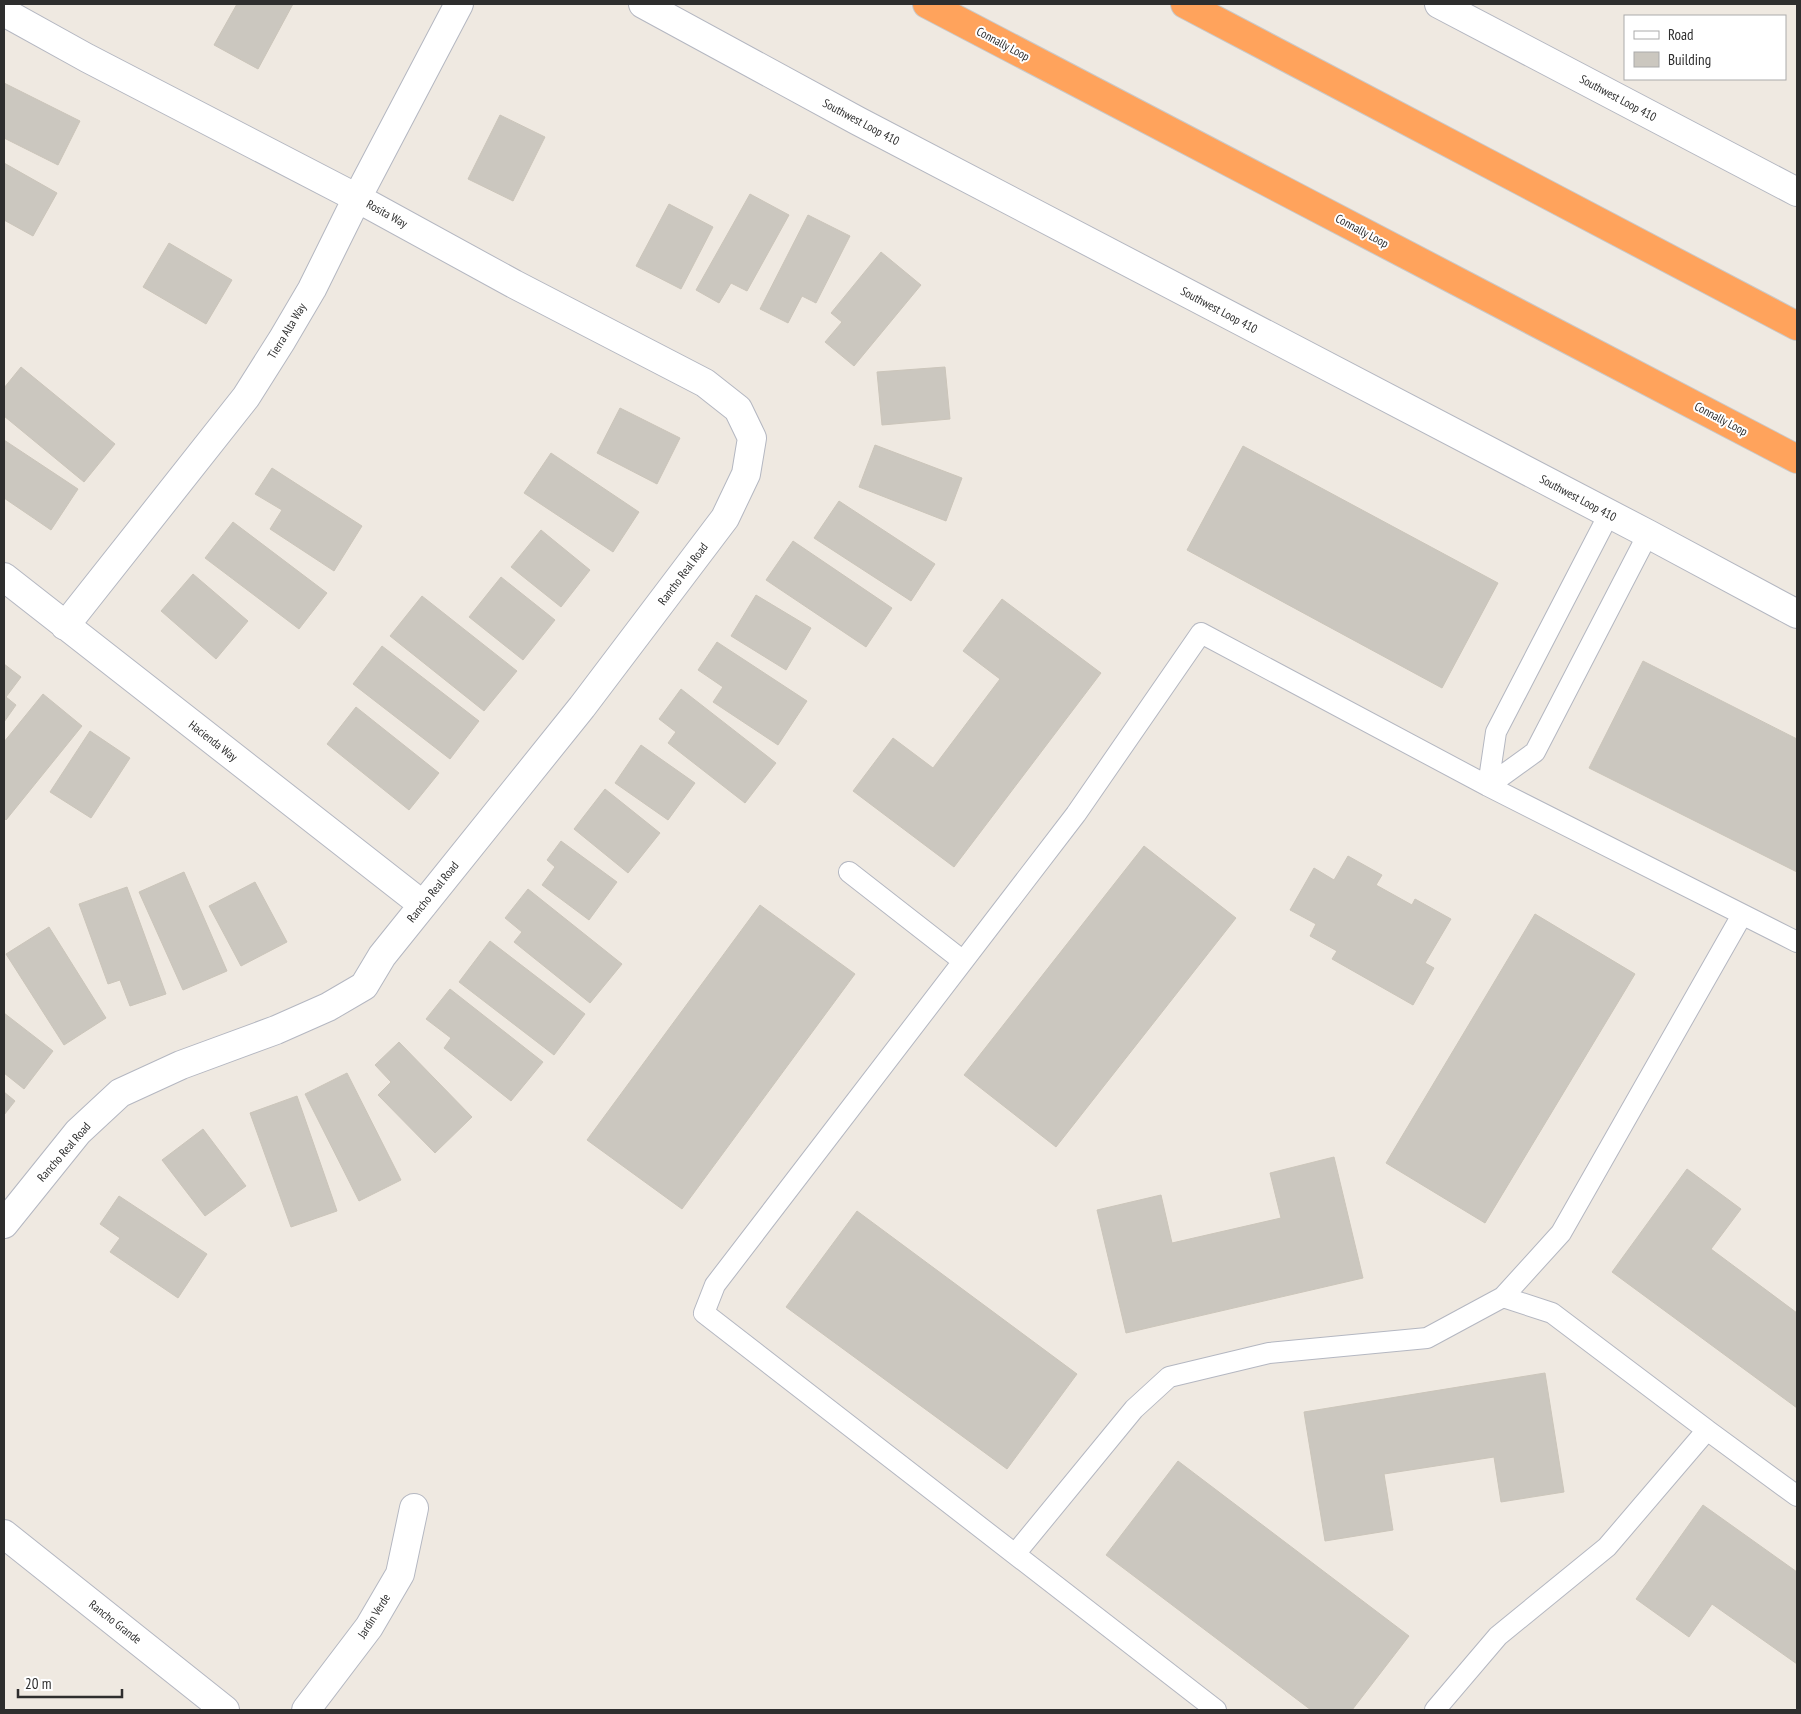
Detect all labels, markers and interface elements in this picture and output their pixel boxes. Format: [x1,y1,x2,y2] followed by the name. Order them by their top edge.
[1624,15,1786,80] legend
[974,23,1032,64] street label: Connally Loop
[1668,25,1694,44] text: Road
[1668,50,1711,69] text: Building
[1577,71,1659,124] street label: Southwest Loop 410
[820,95,902,148] street label: Southwest Loop 410
[364,196,411,231] street label: Rosita Way
[1333,210,1391,251] street label: Connally Loop
[1178,283,1260,336] street label: Southwest Loop 410
[264,300,309,361] street label: Tierra Alta Way
[1692,398,1750,439] street label: Connally Loop
[1537,471,1619,524] street label: Southwest Loop 410
[654,540,711,608] street label: Rancho Real Road
[186,717,241,765] street label: Hacienda Way
[404,858,462,925] street label: Rancho Real Road
[34,1119,94,1185] street label: Rancho Real Road
[354,1591,393,1642] street label: Jardin Verde
[86,1596,145,1647] street label: Rancho Grande
[18,1666,121,1698] scale bar
[25,1674,51,1693] text: 20 m

